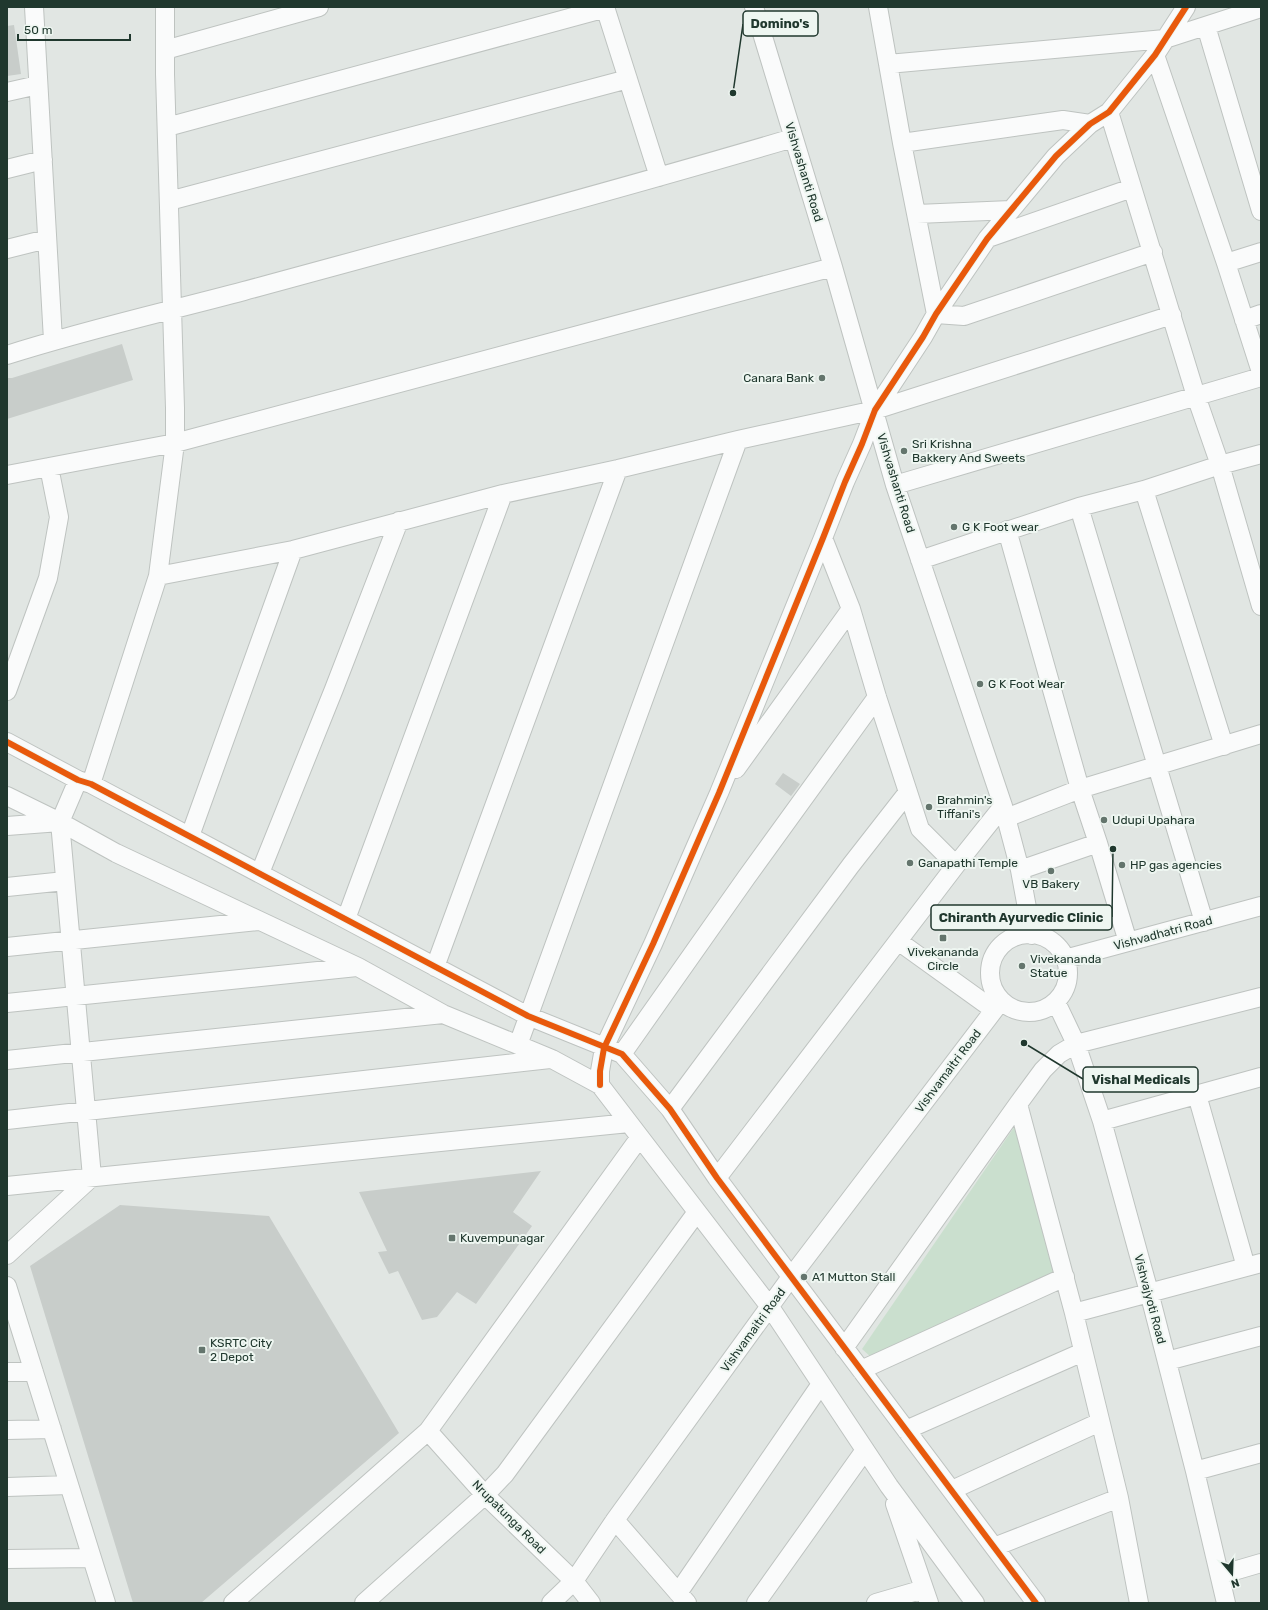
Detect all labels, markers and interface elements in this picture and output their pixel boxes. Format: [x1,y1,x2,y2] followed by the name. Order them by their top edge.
[743,11,818,36] callout: Domino's
[18,16,130,42] scale bar
[751,16,809,31] text: Domino's
[24,23,52,37] text: 50 m
[782,121,826,223] street label: Vishvashanti Road
[743,371,815,385] place label: Canara Bank
[817,373,827,383] marker: Canara Bank
[874,432,918,534] street label: Vishvashanti Road
[912,437,1025,465] place label: Sri Krishna Bakkery And Sweets
[899,446,909,456] marker: Sri Krishna Bakkery And Sweets
[962,520,1039,534] place label: G K Foot wear
[949,522,959,532] marker: G K Foot wear
[988,677,1065,691] place label: G K Foot Wear
[975,679,985,689] marker: G K Foot Wear
[937,793,992,821] place label: Brahmin's Tiffani's
[924,802,934,812] marker: Brahmin's Tiffani's
[1112,813,1195,827] place label: Udupi Upahara
[1099,815,1109,825] marker: Udupi Upahara
[918,856,1018,870] place label: Ganapathi Temple
[905,858,915,868] marker: Ganapathi Temple
[1130,858,1222,872] place label: HP gas agencies
[1117,860,1127,870] marker: HP gas agencies
[1046,866,1056,876] marker: VB Bakery
[1022,877,1080,891] place label: VB Bakery
[931,905,1112,930] callout: Chiranth Ayurvedic Clinic
[939,910,1104,925] text: Chiranth Ayurvedic Clinic
[1112,913,1214,953] street label: Vishvadhatri Road
[938,933,948,943] marker: Vivekananda Circle
[907,945,979,973] place label: Vivekananda Circle
[1030,952,1102,980] place label: Vivekananda Statue
[1017,961,1027,971] marker: Vivekananda Statue
[912,1027,984,1115] street label: Vishvamaitri Road
[1083,1067,1198,1092] callout: Vishal Medicals
[1091,1072,1191,1087] text: Vishal Medicals
[460,1231,545,1245] place label: Kuvempunagar
[447,1233,457,1243] marker: Kuvempunagar
[1131,1253,1169,1345] street label: Vishvajyoti Road
[812,1270,896,1284] place label: A1 Mutton Stall
[799,1272,809,1282] marker: A1 Mutton Stall
[718,1285,788,1375] street label: Vishvamaitri Road
[210,1336,273,1364] place label: KSRTC City 2 Depot
[197,1345,207,1355] marker: KSRTC City 2 Depot
[469,1477,549,1557] street label: Nrupatunga Road
[1212,1554,1252,1594] north arrow
[1229,1576,1241,1590] text: N

